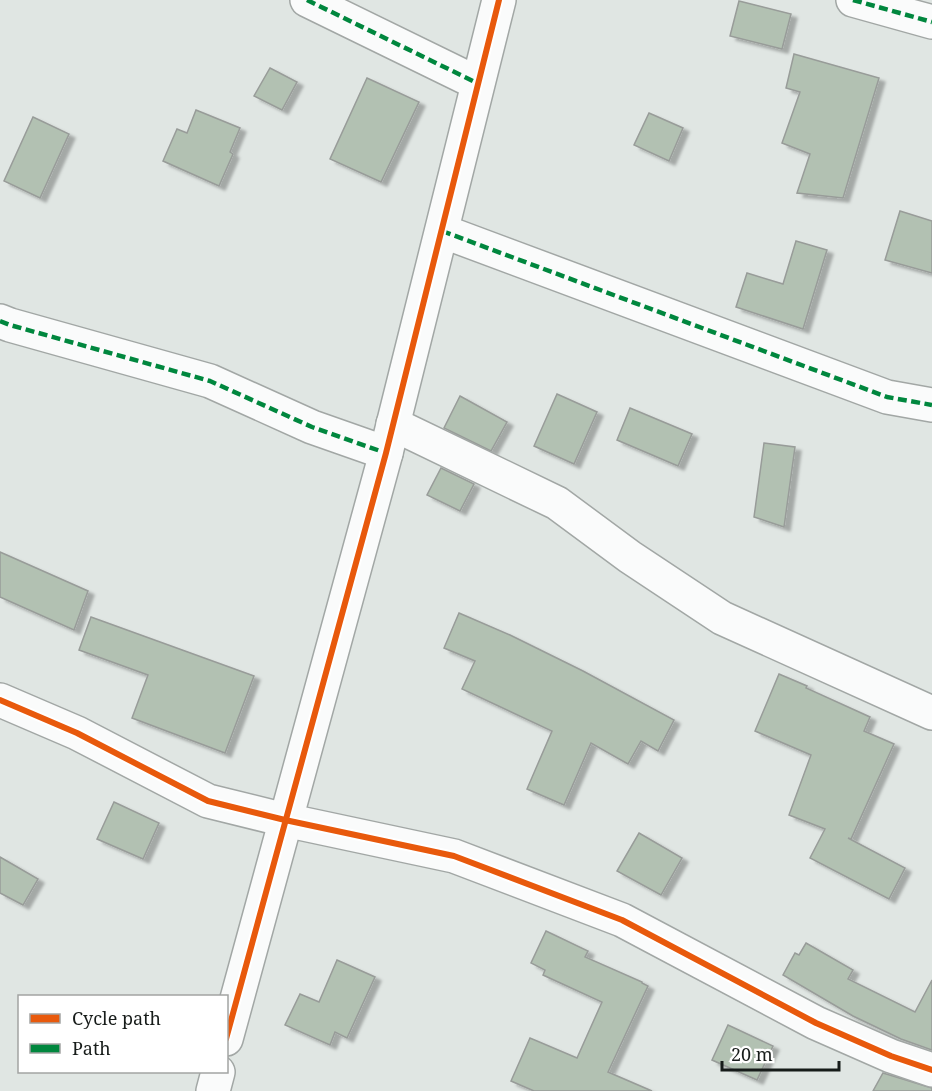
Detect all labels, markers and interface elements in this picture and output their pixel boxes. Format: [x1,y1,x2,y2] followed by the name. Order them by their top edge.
[18,995,228,1073] legend
[72,1006,161,1030] text: Cycle path
[722,1034,839,1072] scale bar
[72,1036,111,1060] text: Path
[731,1042,773,1066] text: 20 m

